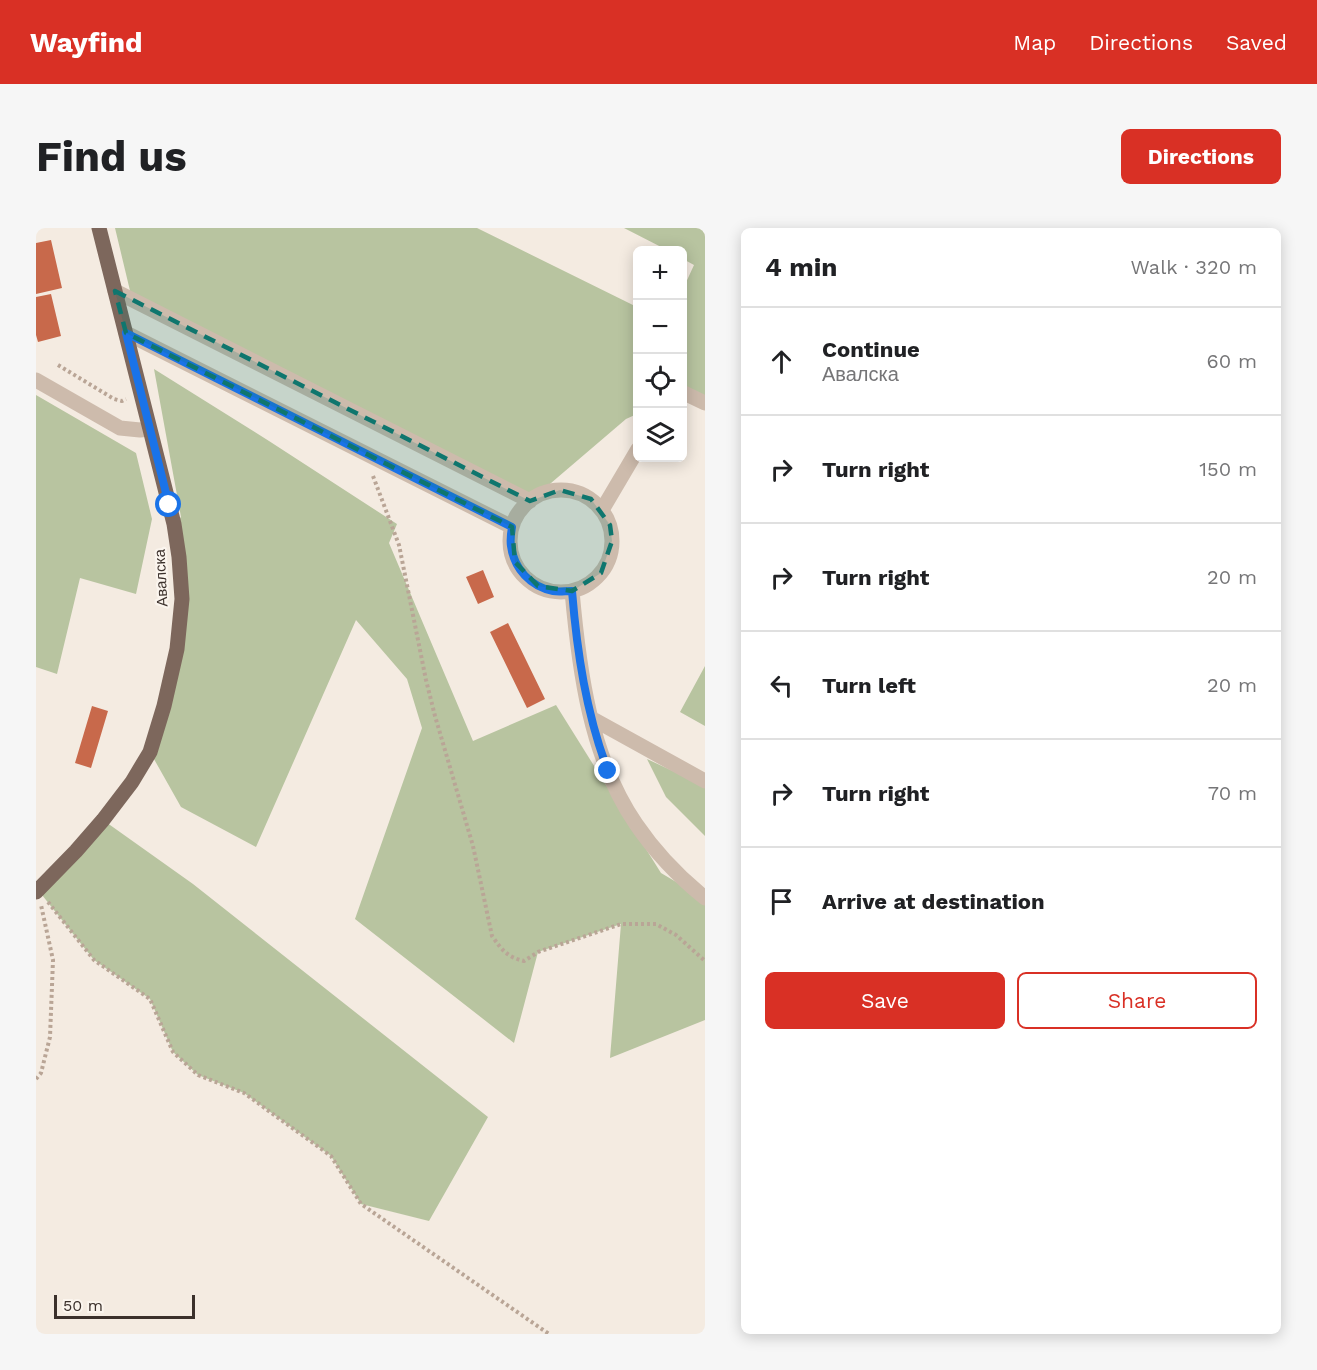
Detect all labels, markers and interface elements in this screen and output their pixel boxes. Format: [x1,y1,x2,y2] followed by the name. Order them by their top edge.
[30,26,143,59] text: Wayfind
[1013,30,1056,55] text: Map
[1089,30,1193,55] text: Directions
[1226,30,1287,55] text: Saved
[1121,129,1281,184] button: Directions
[36,132,187,181] text: Find us
[633,246,687,462] map controls
[633,246,687,300] button: +
[765,252,837,282] text: 4 min
[1130,255,1257,279] text: Walk · 320 m
[633,300,687,354] button: −
[822,337,920,362] text: Continue
[765,345,798,378] icon: ahead
[1207,349,1257,373] text: 60 m
[633,354,687,408] button: locate
[822,362,899,386] text: Авалска
[633,408,687,462] button: layers
[765,453,798,486] icon: right
[822,457,929,482] text: Turn right
[1199,457,1257,481] text: 150 m
[155,491,181,517] route start
[150,548,171,607] street label: Авалска
[765,561,798,594] icon: right
[822,565,929,590] text: Turn right
[1207,565,1257,589] text: 20 m
[765,669,798,702] icon: left
[822,673,916,698] text: Turn left
[1207,673,1257,697] text: 20 m
[594,757,620,783] route end
[765,777,798,810] icon: right
[822,781,929,806] text: Turn right
[1208,781,1257,805] text: 70 m
[765,885,798,918] icon: arrive
[822,889,1045,914] text: Arrive at destination
[765,972,1005,1029] button: Save
[1017,972,1257,1029] button: Share
[54,1292,195,1320] scale bar
[63,1296,103,1315] text: 50 m

